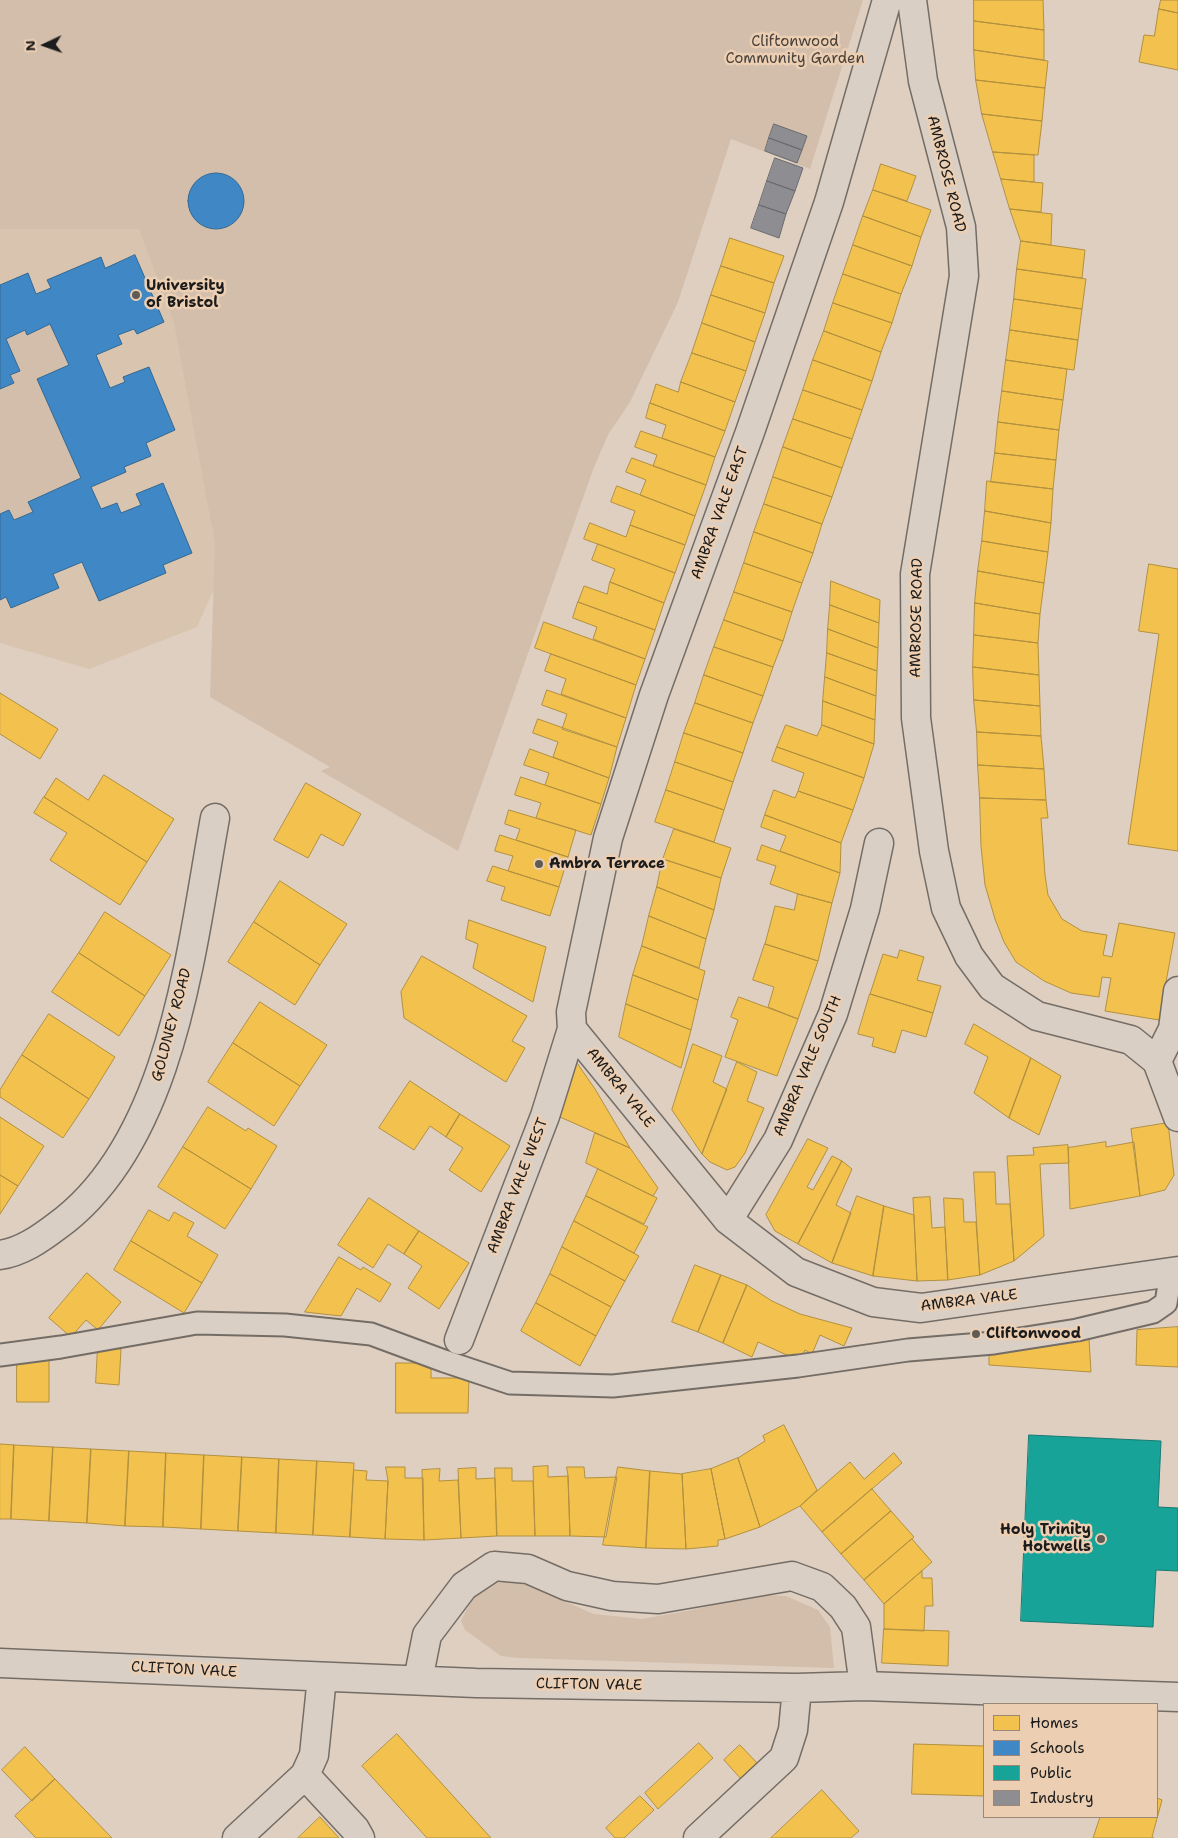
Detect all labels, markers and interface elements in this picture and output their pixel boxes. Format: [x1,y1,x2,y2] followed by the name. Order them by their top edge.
[20,20,70,70] north arrow
[725,33,865,68] park label: Cliftonwood Community Garden
[21,40,39,52] text: N
[923,114,969,234] street label: AMBROSE ROAD
[146,277,225,312] place label: University of Bristol
[130,289,142,301] marker: University of Bristol
[688,444,752,582] street label: AMBRA VALE EAST
[907,558,927,678] street label: AMBROSE ROAD
[549,855,665,873] place label: Ambra Terrace
[533,858,545,870] marker: Ambra Terrace
[148,966,196,1084] street label: GOLDNEY ROAD
[770,993,846,1139] street label: AMBRA VALE SOUTH
[582,1044,658,1132] street label: AMBRA VALE
[484,1116,552,1256] street label: AMBRA VALE WEST
[919,1286,1019,1316] street label: AMBRA VALE
[986,1325,1081,1343] place label: Cliftonwood
[970,1328,982,1340] marker: Cliftonwood
[1000,1521,1091,1556] place label: Holy Trinity Hotwells
[1095,1533,1107,1545] marker: Holy Trinity Hotwells
[130,1658,238,1682] street label: CLIFTON VALE
[536,1675,642,1695] street label: CLIFTON VALE
[983,1703,1158,1818] legend
[1030,1713,1078,1733] text: Homes
[1030,1738,1085,1758] text: Schools
[1030,1763,1072,1783] text: Public
[1030,1788,1094,1808] text: Industry

